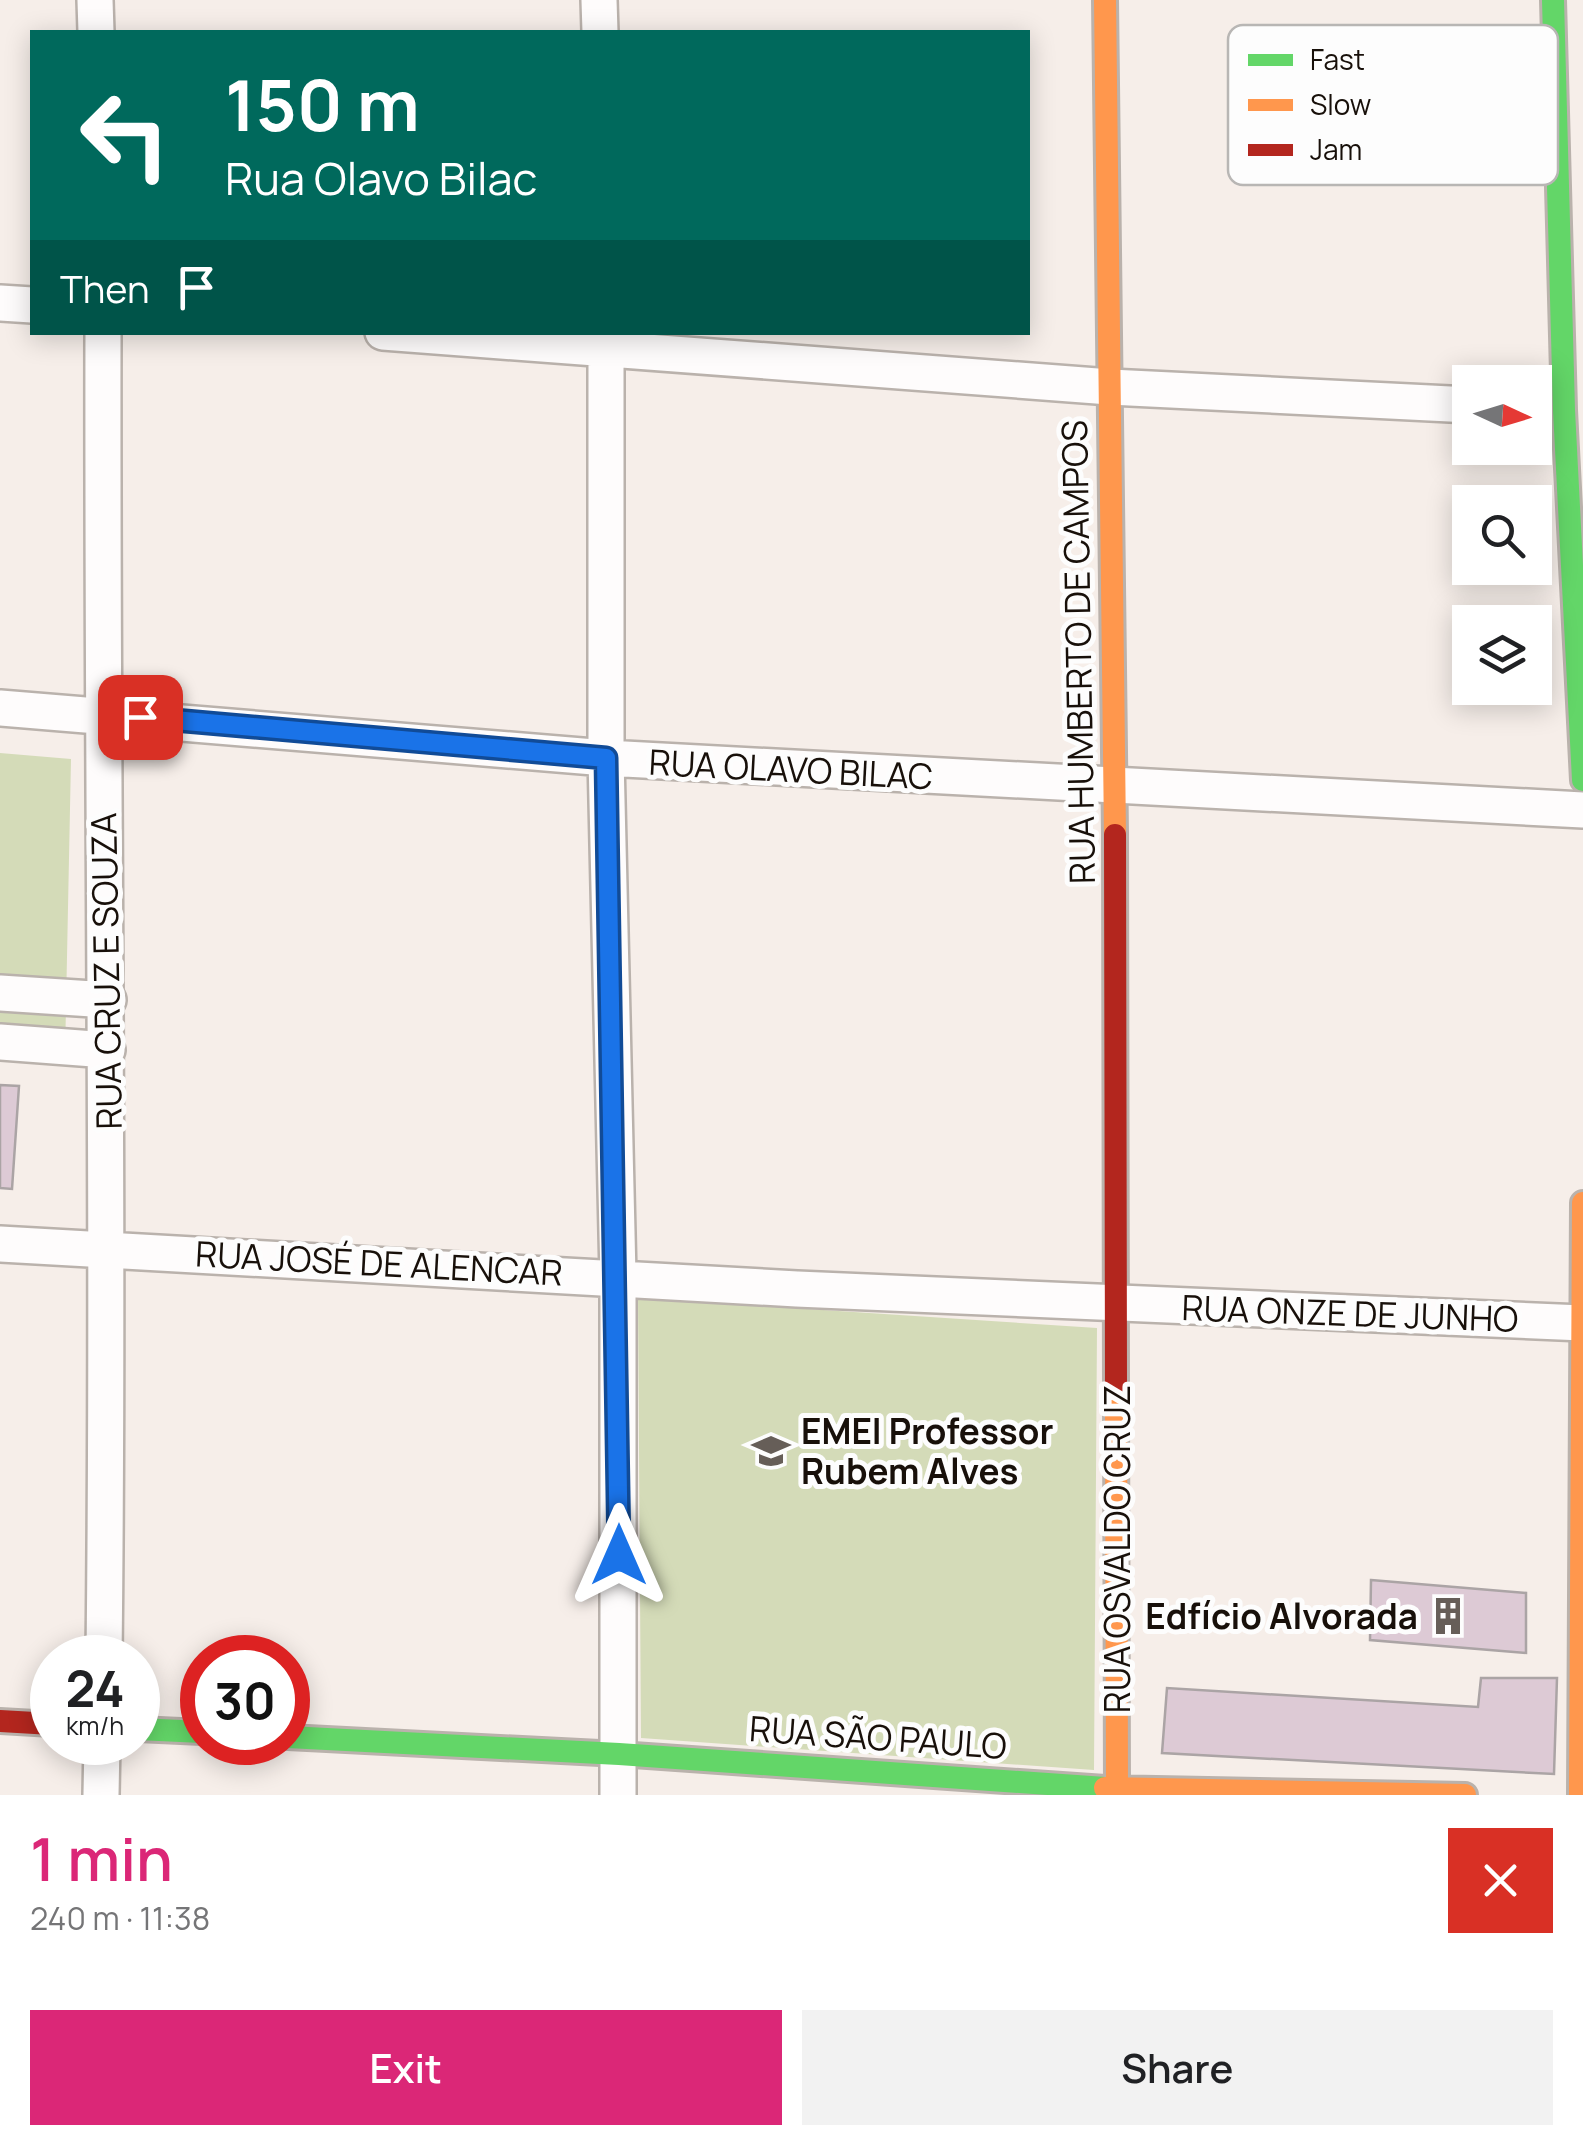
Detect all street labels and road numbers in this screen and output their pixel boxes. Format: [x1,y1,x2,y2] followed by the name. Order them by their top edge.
[1050,420,1106,884] street label: RUA HUMBERTO DE CAMPOS
[648,738,934,800] street label: RUA OLAVO BILAC
[79,812,133,1130] street label: RUA CRUZ E SOUZA
[194,1229,564,1297] street label: RUA JOSÉ DE ALENCAR
[1181,1283,1519,1343] street label: RUA ONZE DE JUNHO
[1093,1385,1141,1713] street label: RUA OSVALDO CRUZ
[748,1704,1008,1770] street label: RUA SÃO PAULO

